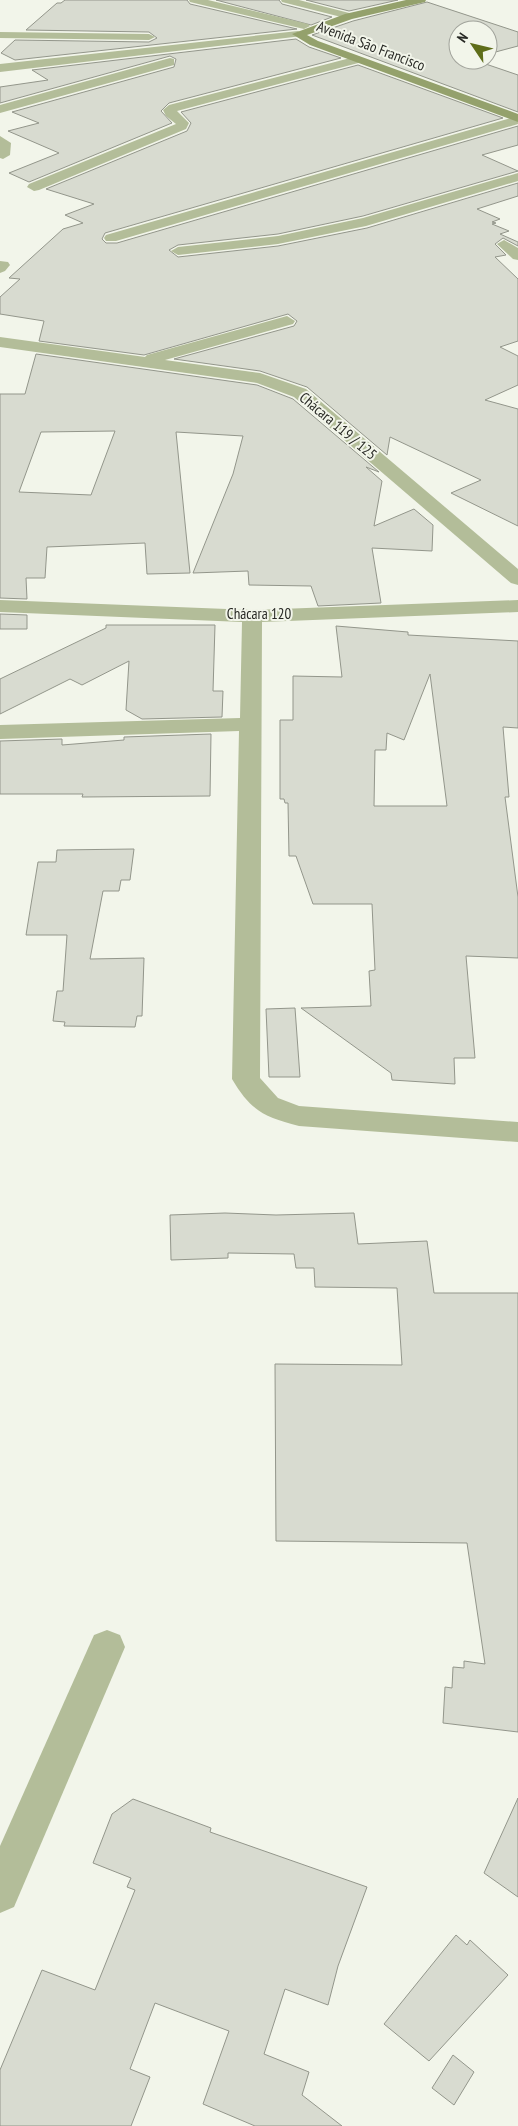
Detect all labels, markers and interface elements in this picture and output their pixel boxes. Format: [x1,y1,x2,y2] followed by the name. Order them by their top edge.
[314,16,428,75] street label: Avenida São Francisco
[448,20,498,70] north arrow
[453,29,472,46] text: N
[296,388,381,464] street label: Chácara 119 / 125
[227,604,291,623] street label: Chácara 120

